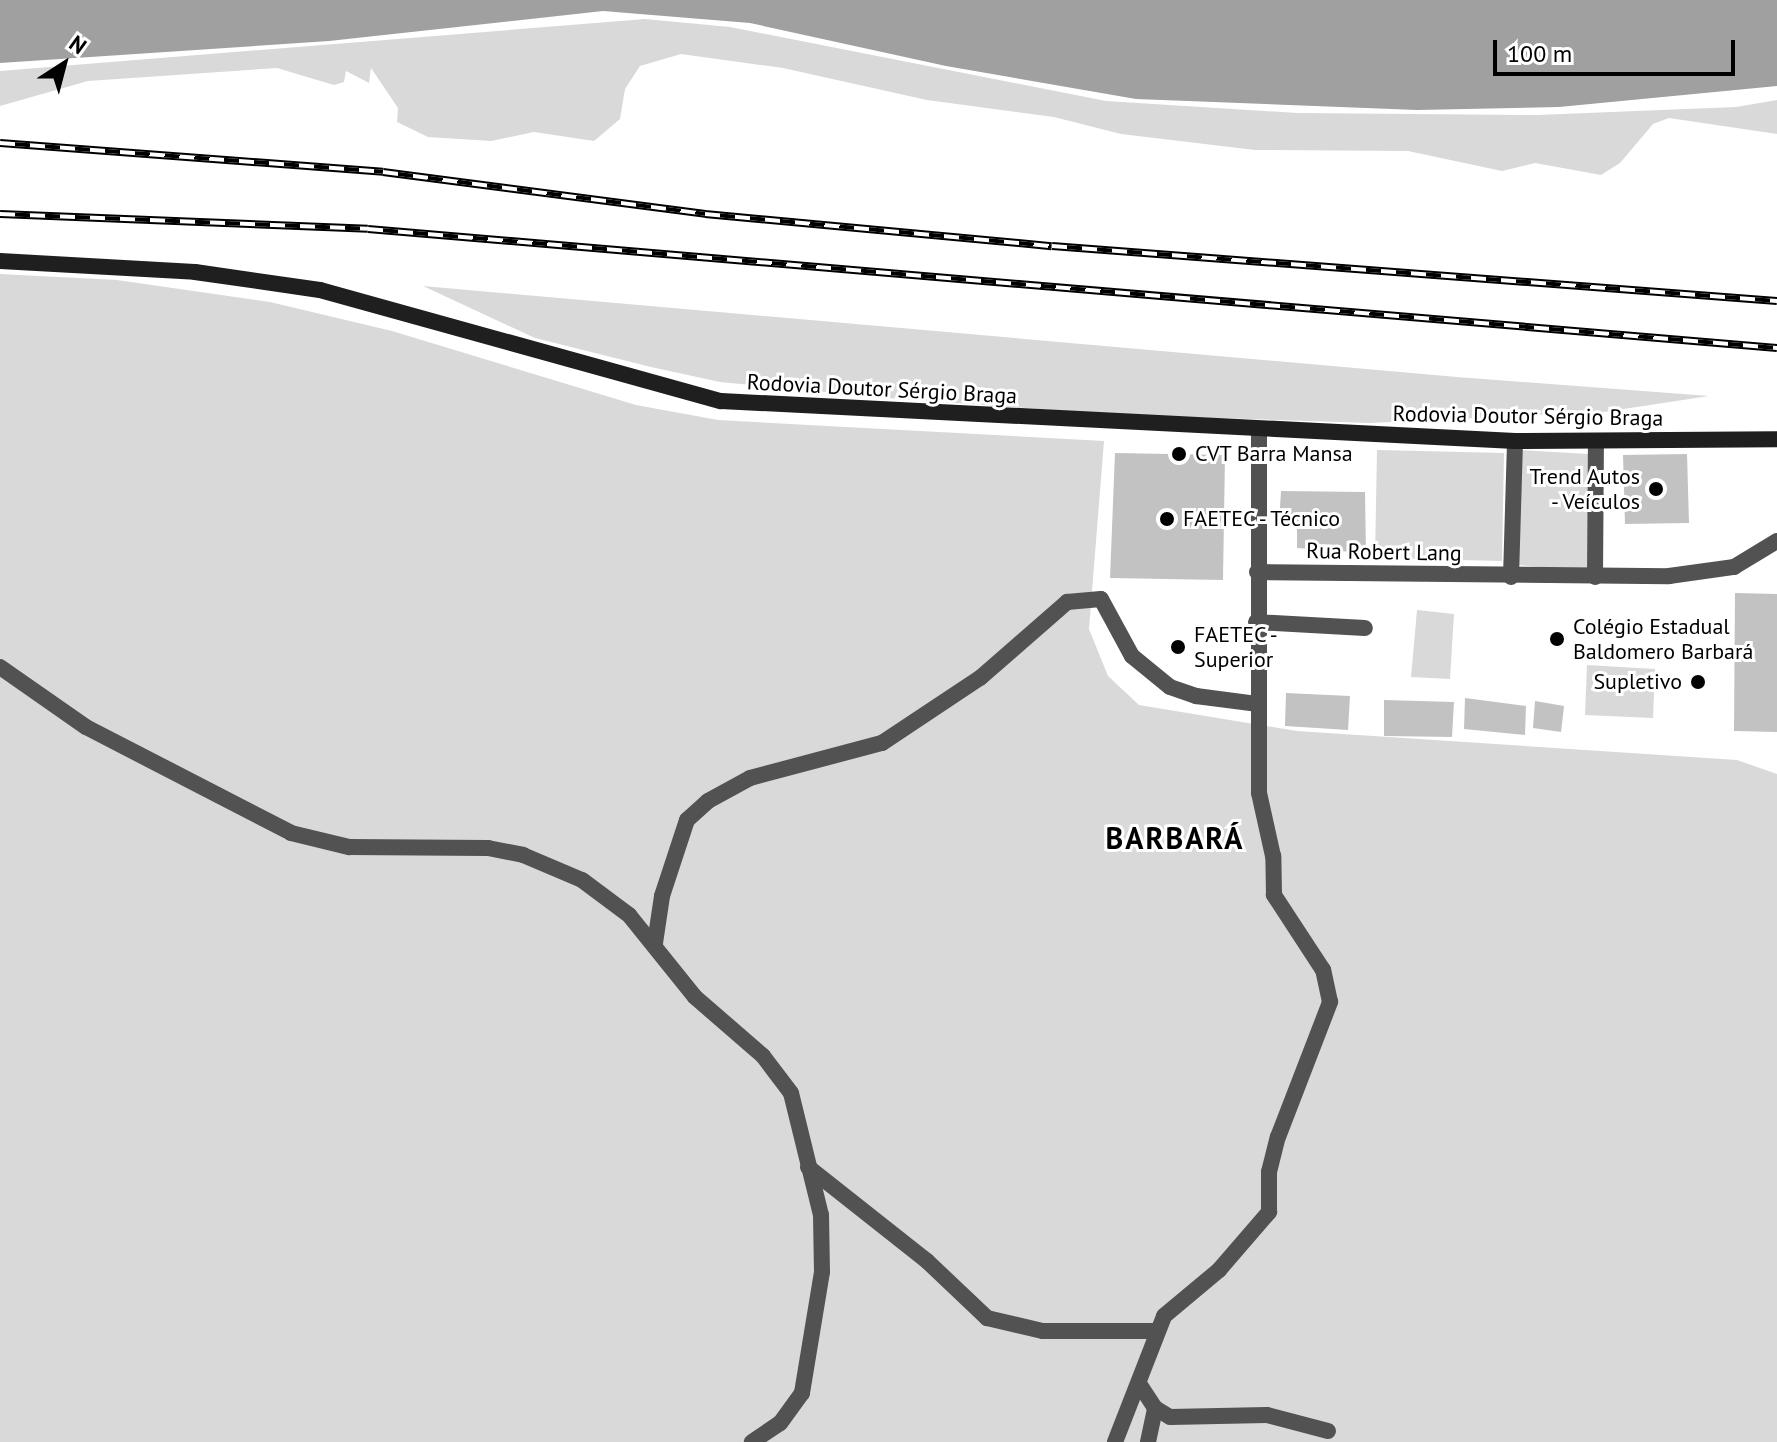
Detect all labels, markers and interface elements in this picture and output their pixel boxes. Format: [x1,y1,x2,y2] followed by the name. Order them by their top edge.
[24,24,104,104] north arrow
[1497,24,1739,74] scale bar
[64,29,92,60] text: N
[1507,38,1572,69] text: 100 m
[746,369,1018,409] street label: Rodovia Doutor Sérgio Braga
[1393,400,1663,432] street label: Rodovia Doutor Sérgio Braga
[1195,441,1354,467] place label: CVT Barra Mansa
[1170,445,1188,463] marker: CVT Barra Mansa
[1529,463,1640,514] place label: Trend Autos - Veículos
[1647,480,1665,498] marker: Trend Autos - Veículos
[1183,506,1345,532] place label: FAETEC - Técnico
[1158,510,1176,528] marker: FAETEC - Técnico
[1306,537,1462,567] street label: Rua Robert Lang
[1573,613,1753,664] place label: Colégio Estadual Baldomero Barbará
[1194,621,1280,672] place label: FAETEC - Superior
[1548,630,1566,648] marker: Colégio Estadual Baldomero Barbará
[1169,638,1187,656] marker: FAETEC - Superior
[1593,669,1682,695] place label: Supletivo
[1689,673,1707,691] marker: Supletivo
[1106,820,1244,856] district label: BARBARÁ

